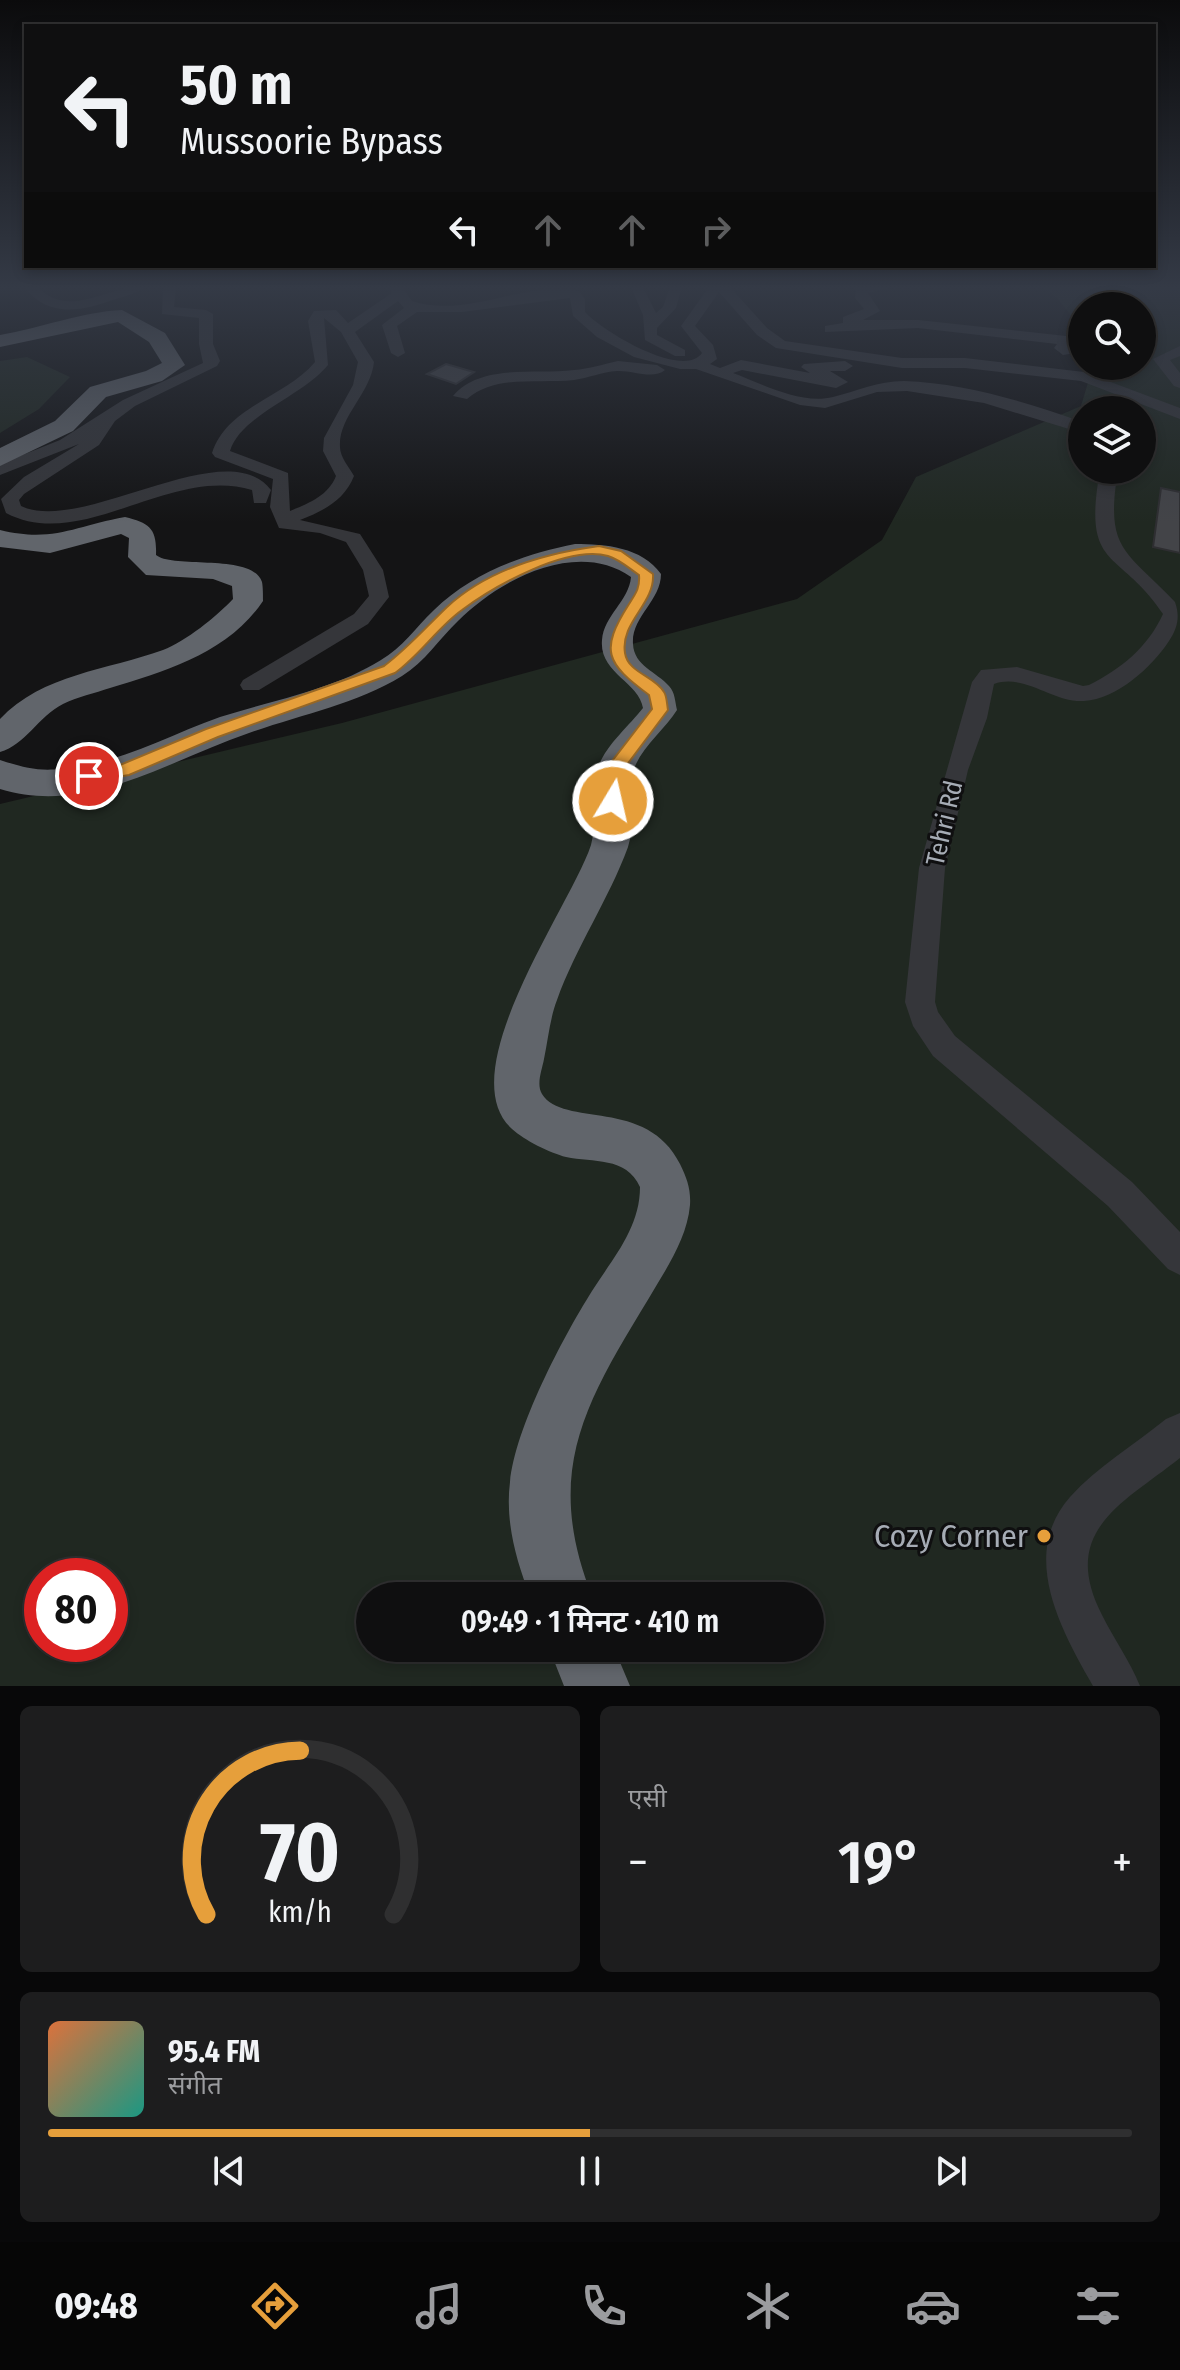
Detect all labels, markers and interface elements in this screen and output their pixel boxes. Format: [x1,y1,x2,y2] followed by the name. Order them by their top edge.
[180,52,292,119] text: 50 m
[48,56,152,160] icon: left
[180,120,443,164] text: Mussoorie Bypass
[442,208,486,252] icon: left
[526,208,570,252] icon: ahead
[610,208,654,252] icon: ahead
[694,208,738,252] icon: right
[1068,292,1156,484] map controls
[1068,292,1156,380] button: search
[1068,396,1156,484] button: layers
[55,742,123,810] pin
[67,754,111,798] icon: arrive
[571,759,655,843] position arrow
[920,777,969,869] street label: Tehri Rd
[874,1517,1028,1555] place label: Cozy Corner
[1035,1527,1053,1545] marker: Cozy Corner
[24,1558,128,1662] speed limit sign: 80
[461,1604,719,1640] text: 09:49 · 1 मिनट · 410 m
[628,1783,667,1814] text: एसी
[260,1803,340,1903] text: 70
[838,1827,922,1899] text: 19°
[628,1836,648,1889] text: −
[1112,1836,1132,1889] text: +
[268,1895,332,1930] text: km/h
[168,2034,260,2070] text: 95.4 FM
[168,2070,222,2101] text: संगीत
[207,2149,251,2193] icon: previous
[568,2149,612,2193] icon: pause
[929,2149,973,2193] icon: next
[247,2278,303,2334] icon: directions
[411,2278,467,2334] icon: music
[576,2278,632,2334] icon: phone
[740,2278,796,2334] icon: climate
[905,2278,961,2334] icon: car
[1070,2278,1126,2334] icon: filters
[54,2284,138,2328] text: 09:48

